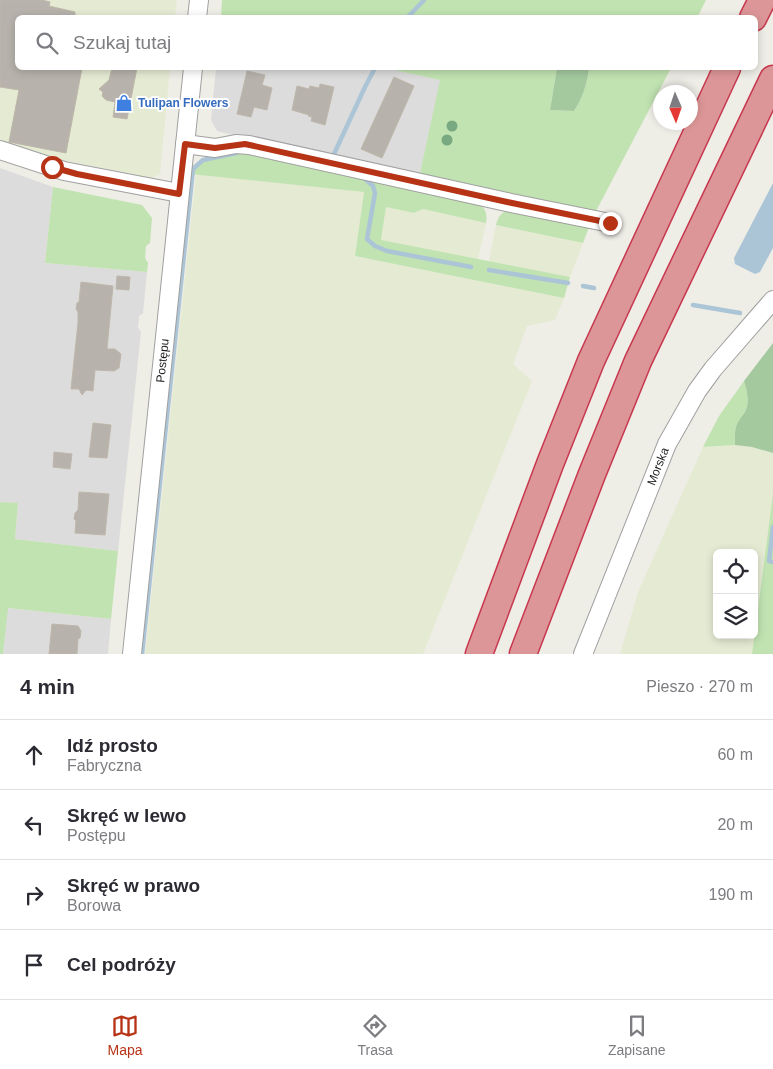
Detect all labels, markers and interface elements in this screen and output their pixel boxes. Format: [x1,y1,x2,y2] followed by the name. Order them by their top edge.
[15,15,758,70] search box
[33,29,61,57] icon: search
[73,32,171,53] text: Szukaj tutaj
[653,85,698,130] north arrow
[114,93,134,113] shop icon: Tulipan Flowers
[138,96,229,110] place label: Tulipan Flowers
[41,156,64,179] route start
[599,212,622,235] route end
[153,338,172,383] street label: Postępu
[644,445,672,487] street label: Morska
[713,549,758,639] map controls
[713,549,758,594] button: locate
[713,594,758,639] button: layers
[20,675,75,698] text: 4 min
[646,678,753,695] text: Pieszo · 270 m
[67,735,158,756] text: Idź prosto
[20,741,48,769] icon: ahead
[717,746,753,763] text: 60 m
[67,757,142,774] text: Fabryczna
[67,805,186,826] text: Skręć w lewo
[20,811,48,839] icon: left
[717,816,753,833] text: 20 m
[67,827,126,844] text: Postępu
[67,875,200,896] text: Skręć w prawo
[20,881,48,909] icon: right
[709,886,753,903] text: 190 m
[67,897,121,914] text: Borowa
[20,951,48,979] icon: arrive
[67,954,176,975] text: Cel podróży
[108,1012,143,1058] tab: Mapa
[358,1012,393,1058] tab: Trasa
[608,1012,665,1058] tab: Zapisane

